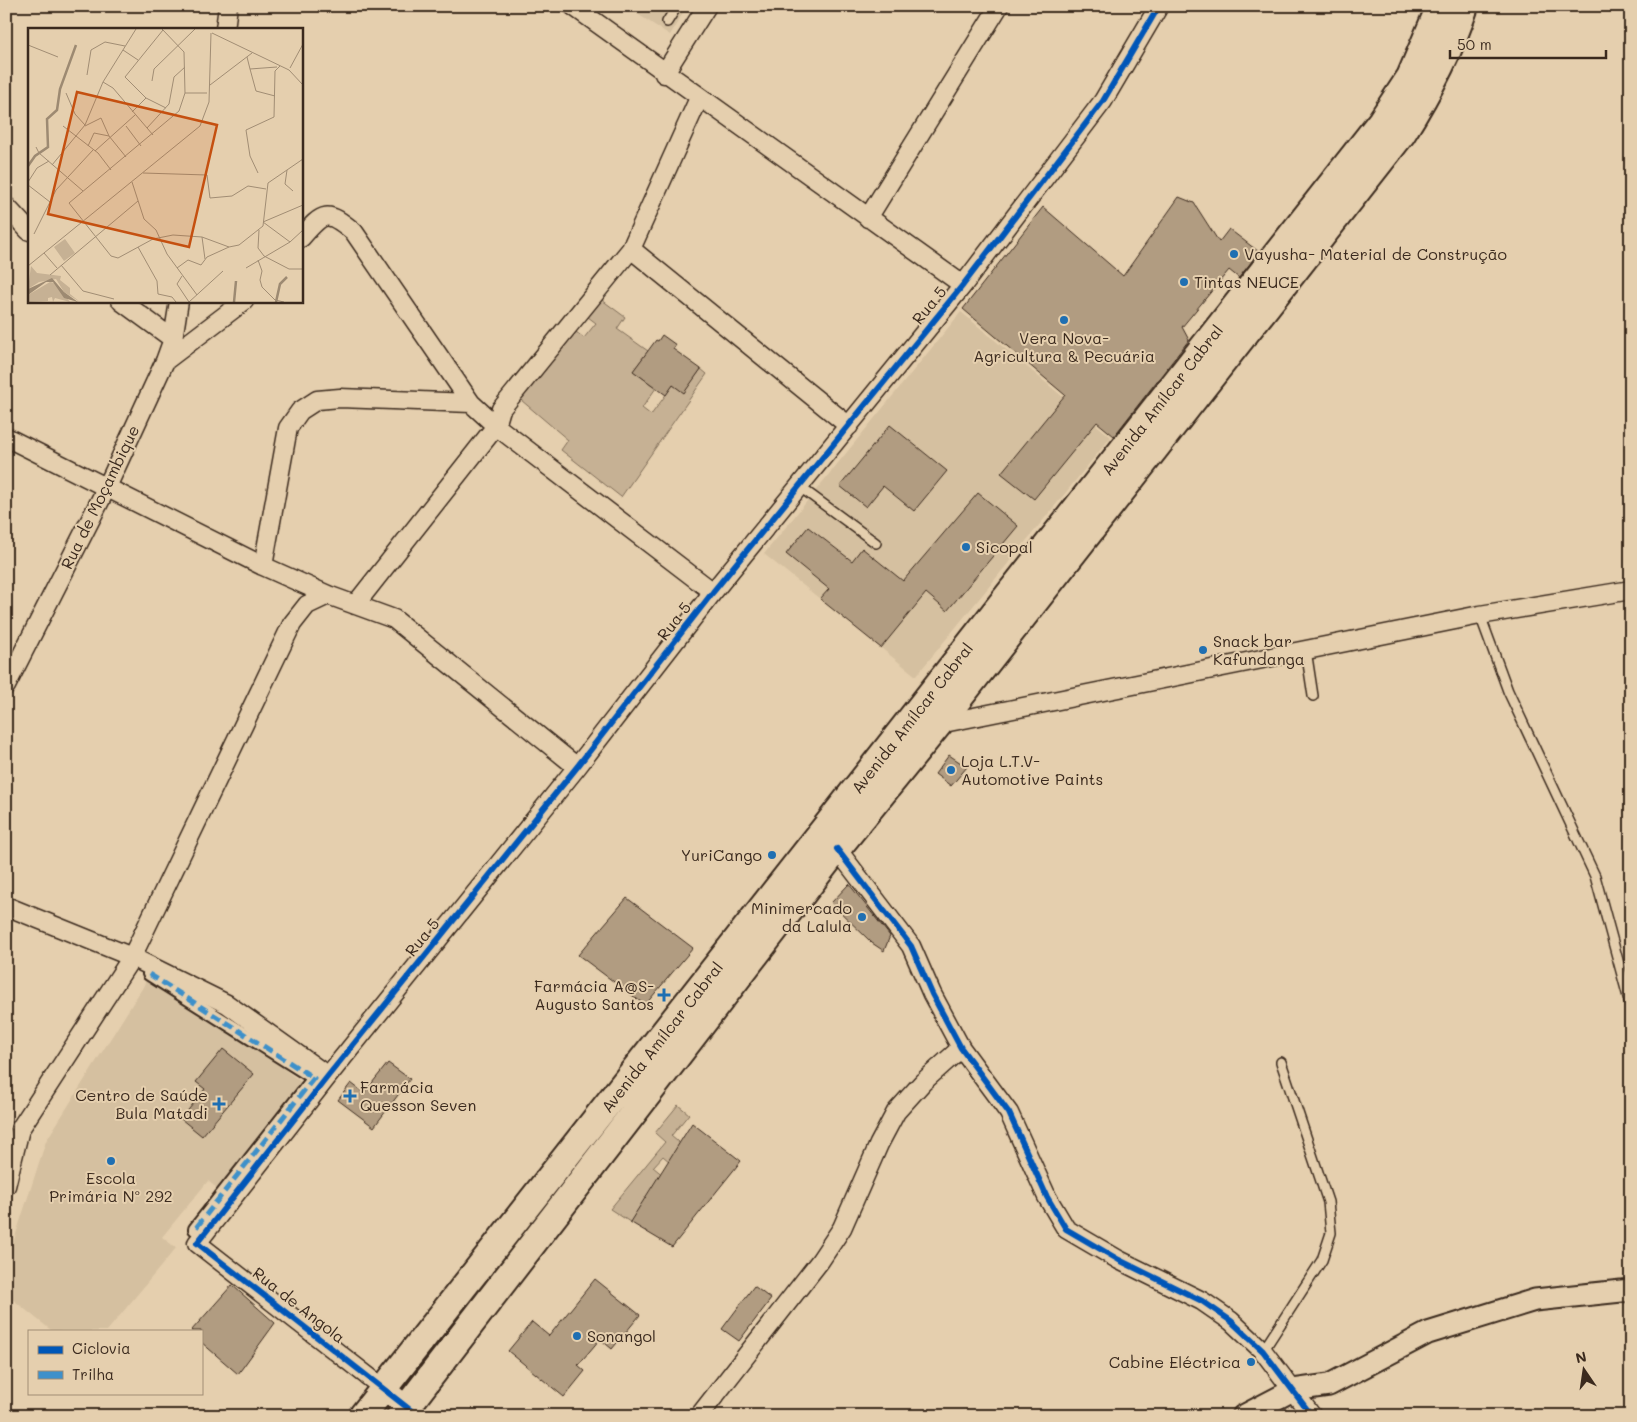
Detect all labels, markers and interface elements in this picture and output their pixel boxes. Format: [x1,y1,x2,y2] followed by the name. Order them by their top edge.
[28,28,302,302] inset map
[1450,28,1606,60] scale bar
[1457,34,1492,54] text: 50 m
[1244,243,1507,264] place label: Vayusha- Material de Construção
[1228,248,1240,260] marker: Vayusha- Material de Construção
[1194,271,1299,292] place label: Tintas NEUCE
[1178,276,1190,288] marker: Tintas NEUCE
[907,281,950,328] street label: Rua 5
[1058,314,1070,326] marker: Vera Nova- Agricultura & Pecuária
[1096,320,1227,479] street label: Avenida Amílcar Cabral
[973,327,1155,366] place label: Vera Nova- Agricultura & Pecuária
[56,421,144,572] street label: Rua de Moçambique
[976,536,1033,557] place label: Sicopal
[960,541,972,553] marker: Sicopal
[652,597,695,644] street label: Rua 5
[1213,630,1305,669] place label: Snack bar Kafundanga
[846,638,977,797] street label: Avenida Amílcar Cabral
[1197,644,1209,656] marker: Snack bar Kafundanga
[961,750,1103,789] place label: Loja L.T.V- Automotive Paints
[945,764,957,776] marker: Loja L.T.V- Automotive Paints
[681,844,762,865] place label: YuriCango
[766,849,778,861] marker: YuriCango
[751,897,852,936] place label: Minimercado da Lalula
[856,911,868,923] marker: Minimercado da Lalula
[400,913,443,960] street label: Rua 5
[596,957,727,1116] street label: Avenida Amílcar Cabral
[534,975,654,1014] place label: Farmácia A@S- Augusto Santos
[658,989,670,1001] marker: Farmácia A@S- Augusto Santos
[360,1076,476,1115] place label: Farmácia Quesson Seven
[75,1084,208,1123] place label: Centro de Saúde Bula Matadi
[344,1090,356,1102] marker: Farmácia Quesson Seven
[212,1097,226,1111] marker: Centro de Saúde Bula Matadi
[105,1155,117,1167] marker: Escola Primária Nº 292
[49,1167,173,1206] place label: Escola Primária Nº 292
[249,1262,350,1347] street label: Rua de Angola
[587,1325,656,1346] place label: Sonangol
[28,1330,202,1394] legend
[571,1330,583,1342] marker: Sonangol
[72,1338,131,1358] text: Ciclovia
[1560,1344,1610,1394] north arrow
[1574,1346,1588,1367] text: N
[1109,1351,1241,1372] place label: Cabine Eléctrica
[1245,1356,1257,1368] marker: Cabine Eléctrica
[72,1364,114,1384] text: Trilha

